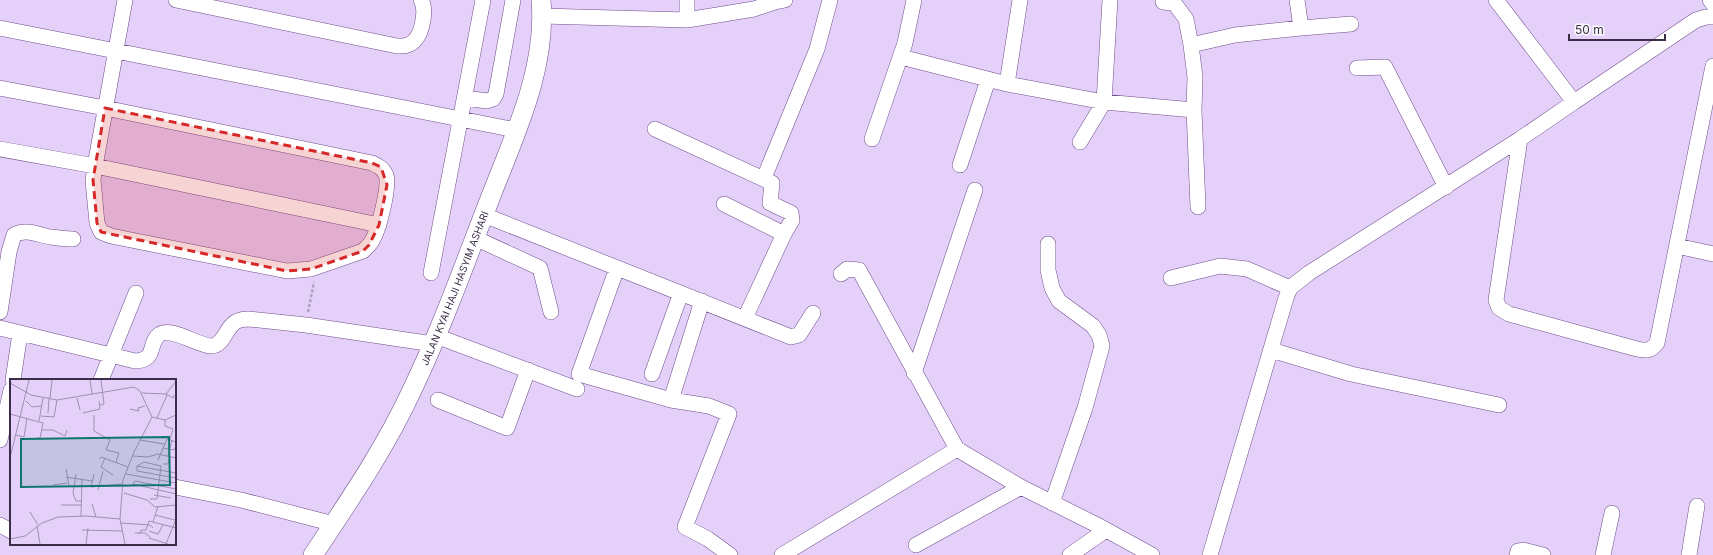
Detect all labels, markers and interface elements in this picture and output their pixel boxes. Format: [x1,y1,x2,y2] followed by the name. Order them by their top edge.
[1569,16,1665,42] scale bar
[1575,22,1604,37] text: 50 m
[418,209,491,367] street label: JALAN KYAI HAJI HASYIM ASHARI
[10,379,176,545] inset map

